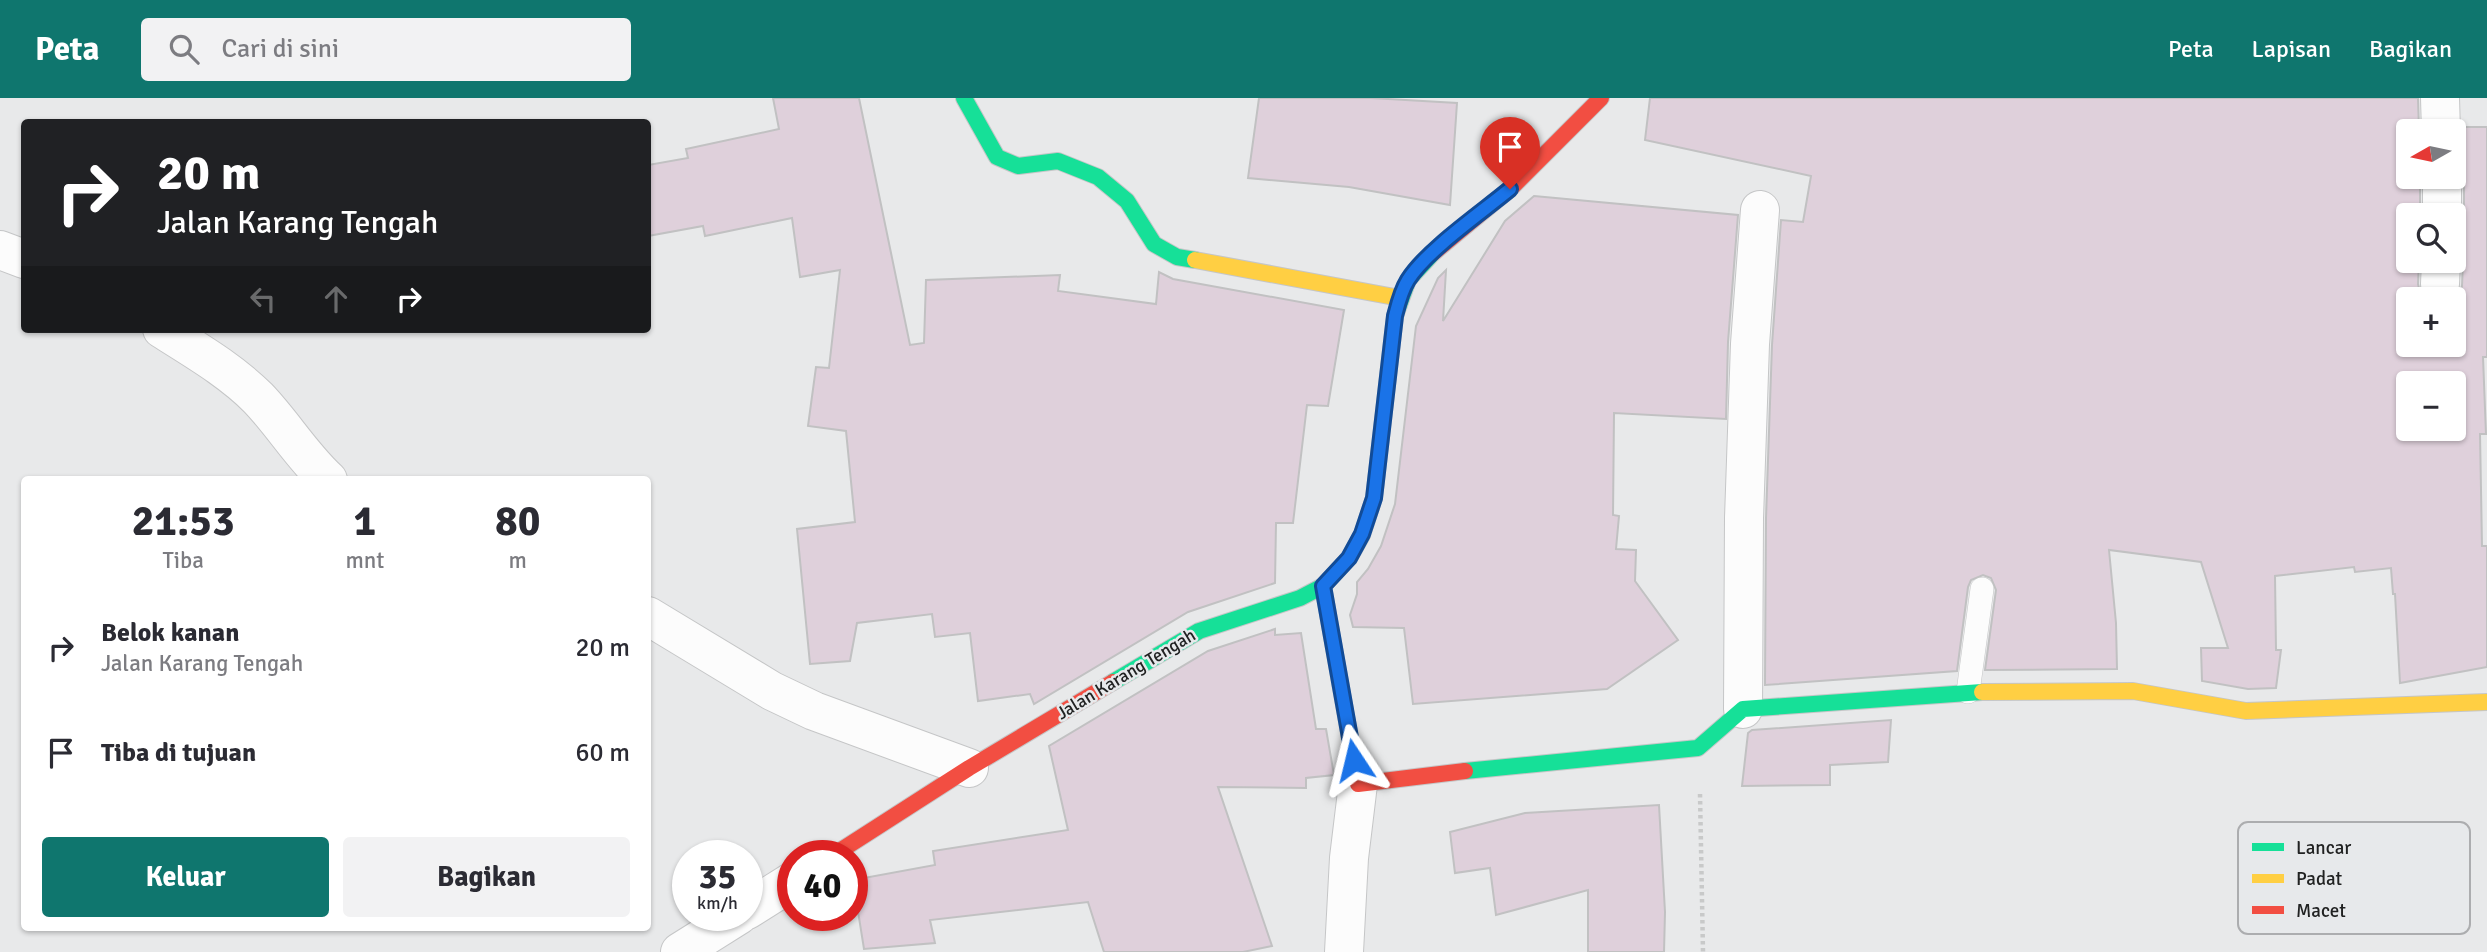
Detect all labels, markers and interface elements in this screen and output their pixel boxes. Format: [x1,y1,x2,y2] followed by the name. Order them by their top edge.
[141,18,631,81] search box
[35,29,99,70] text: Peta
[165,30,203,68] icon: search
[221,33,339,65] text: Cari di sini
[2168,34,2214,64] text: Peta
[2252,34,2331,64] text: Lapisan
[2369,34,2452,64] text: Bagikan
[1480,117,1540,189] pin
[2396,119,2466,189] north arrow
[2396,119,2466,441] map controls
[1491,128,1529,166] icon: arrive
[157,143,260,203] text: 20 m
[42,147,133,238] icon: right
[157,203,438,242] text: Jalan Karang Tengah
[2396,203,2466,273] button: search
[244,280,282,318] icon: left
[317,280,355,318] icon: ahead
[390,280,428,318] icon: right
[2396,287,2466,357] button: +
[2396,371,2466,441] button: −
[132,496,235,547] text: 21:53
[354,496,376,547] text: 1
[495,496,540,547] text: 80
[163,546,204,575] text: Tiba
[345,546,384,575] text: mnt
[508,546,527,575] text: m
[101,617,239,649] text: Belok kanan
[1052,624,1200,724] street label: Jalan Karang Tengah
[42,629,80,667] icon: right
[575,632,630,664] text: 20 m
[101,649,303,678] text: Jalan Karang Tengah
[1317,723,1391,797] position arrow
[42,734,80,772] icon: arrive
[101,737,256,769] text: Tiba di tujuan
[575,737,630,769] text: 60 m
[2238,822,2470,934] legend
[2296,836,2351,860] text: Lancar
[42,837,329,917] button: Keluar
[343,837,630,917] button: Bagikan
[777,840,868,931] speed limit sign: 40
[699,855,736,898] text: 35
[2296,867,2342,891] text: Padat
[697,892,738,914] text: km/h
[2296,899,2346,923] text: Macet

